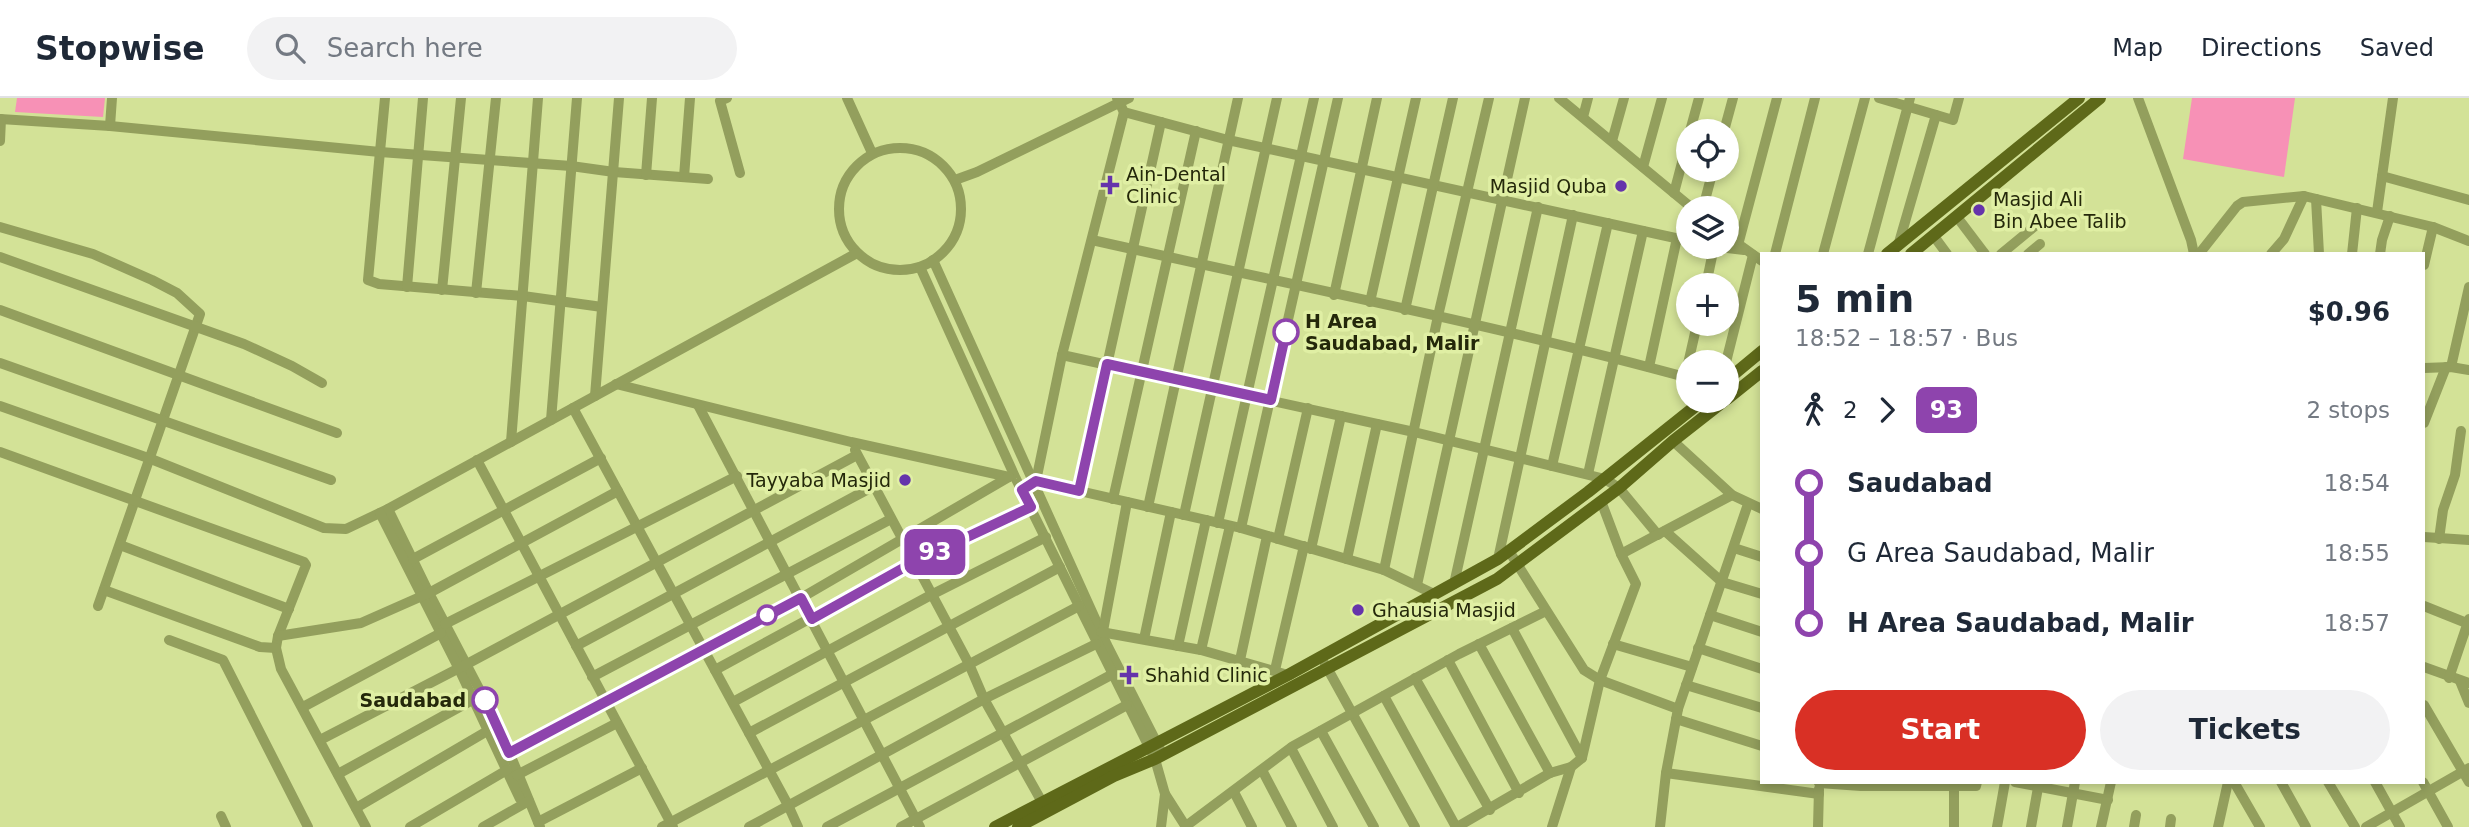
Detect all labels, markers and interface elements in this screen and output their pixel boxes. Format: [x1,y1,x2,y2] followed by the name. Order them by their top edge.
[247,17,737,80] search box
[35,29,205,68] text: Stopwise
[271,29,309,67] icon: search
[327,33,483,63] text: Search here
[2112,34,2163,62] text: Map
[2201,34,2322,62] text: Directions
[2360,34,2434,62] text: Saved
[1676,119,1739,413] map controls
[1676,119,1739,182] button: locate
[1126,163,1226,207] place label: Ain-Dental Clinic
[1100,175,1120,195] marker: Ain-Dental Clinic
[1490,175,1607,197] place label: Masjid Quba
[1613,178,1629,194] marker: Masjid Quba
[1993,188,2127,232] place label: Masjid Ali Bin Abee Talib
[1676,196,1739,259] button: layers
[1971,202,1987,218] marker: Masjid Ali Bin Abee Talib
[1676,273,1739,336] button: +
[1795,277,1914,321] text: 5 min
[2308,297,2390,327] text: $0.96
[1305,310,1480,354] place label: H Area Saudabad, Malir
[1273,319,1299,345] marker: H Area Saudabad, Malir
[1795,325,2018,351] text: 18:52 – 18:57 · Bus
[1676,350,1739,413] button: −
[1795,391,1833,429] icon: walk
[1868,391,1906,429] icon: forward
[1930,396,1963,424] text: 93
[1843,397,1858,423] text: 2
[2306,397,2390,423] text: 2 stops
[1847,468,1993,498] text: Saudabad
[745,469,891,491] place label: Tayyaba Masjid
[2324,470,2390,496] text: 18:54
[897,472,913,488] marker: Tayyaba Masjid
[904,529,967,575] line badge: 93
[918,538,952,566] text: 93
[1847,538,2154,568] text: G Area Saudabad, Malir
[2324,540,2390,566] text: 18:55
[1372,599,1516,621] place label: Ghausia Masjid
[1350,602,1366,618] marker: Ghausia Masjid
[757,605,777,625] unlabelled marker
[1847,608,2194,638] text: H Area Saudabad, Malir
[2324,610,2390,636] text: 18:57
[1145,664,1268,686] place label: Shahid Clinic
[1119,665,1139,685] marker: Shahid Clinic
[472,687,498,713] marker: Saudabad
[360,689,466,711] place label: Saudabad
[1795,690,2086,770] button: Start
[2100,690,2390,770] button: Tickets

